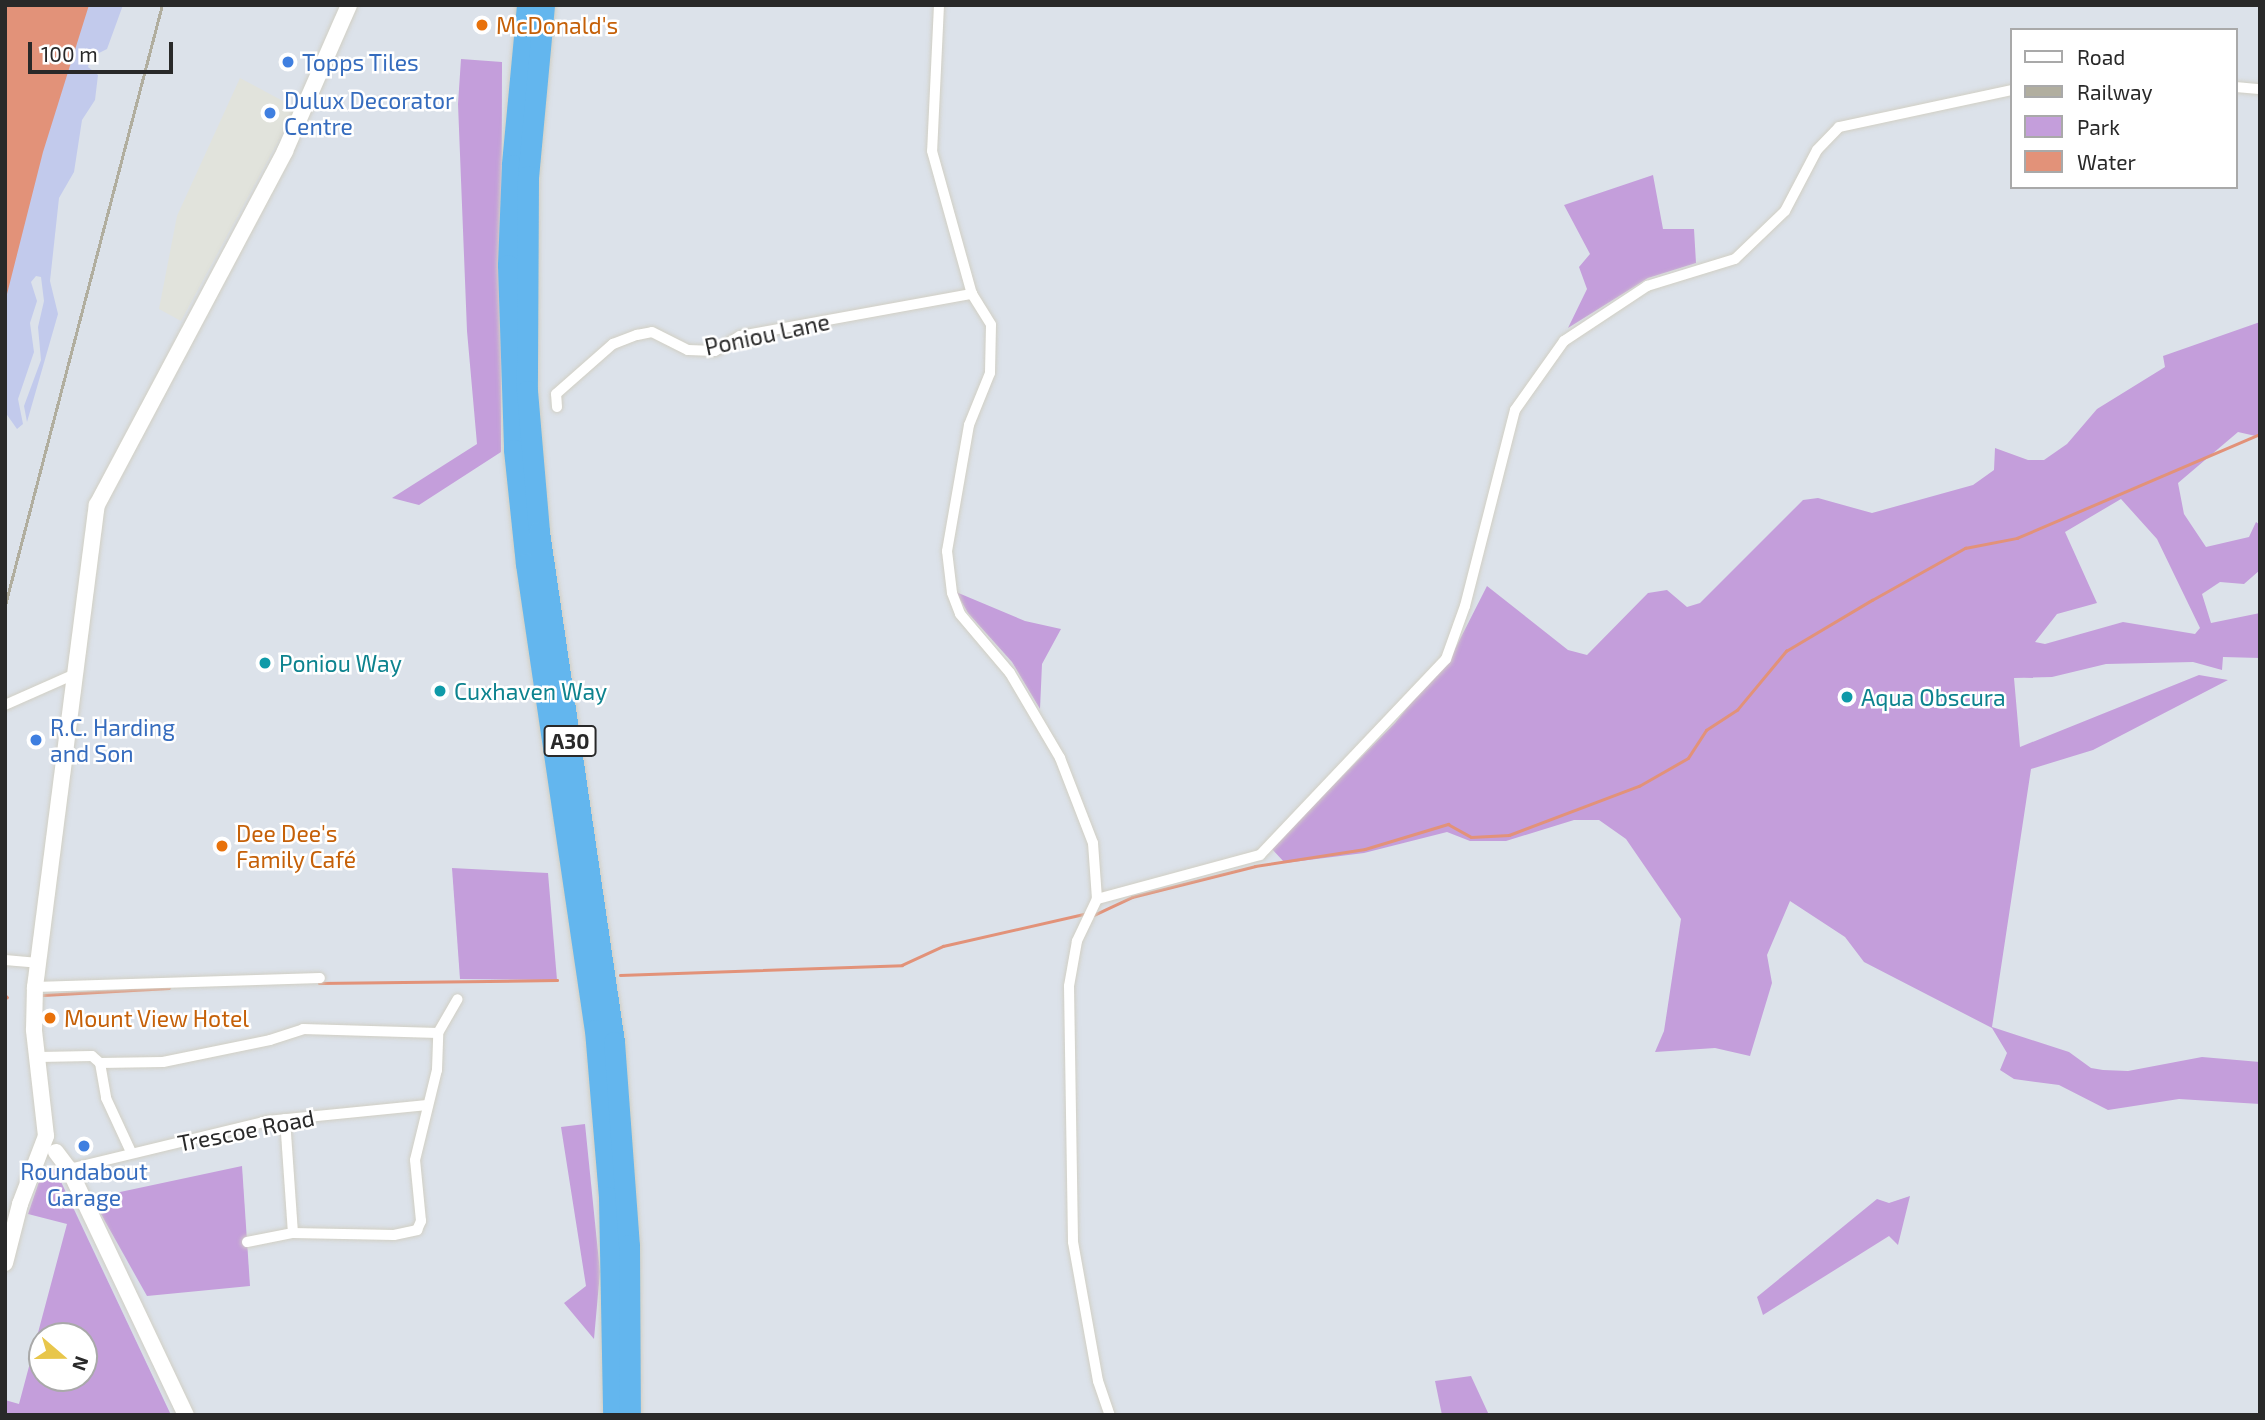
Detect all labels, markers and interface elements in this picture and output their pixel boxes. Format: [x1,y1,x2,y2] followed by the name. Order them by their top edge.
[496,11,618,39] place label: McDonald's
[474,17,490,33] marker: McDonald's
[32,28,177,72] scale bar
[2010,28,2237,189] legend
[41,41,98,66] text: 100 m
[2077,44,2125,69] text: Road
[302,48,419,76] place label: Topps Tiles
[280,54,296,70] marker: Topps Tiles
[2077,79,2153,104] text: Railway
[284,86,454,140] place label: Dulux Decorator Centre
[262,105,278,121] marker: Dulux Decorator Centre
[2077,114,2120,139] text: Park
[2077,149,2136,174] text: Water
[702,307,832,361] street label: Poniou Lane
[279,649,402,677] place label: Poniou Way
[257,655,273,671] marker: Poniou Way
[454,677,608,705] place label: Cuxhaven Way
[432,683,448,699] marker: Cuxhaven Way
[1861,683,2006,711] place label: Aqua Obscura
[1839,689,1855,705] marker: Aqua Obscura
[50,713,175,767] place label: R.C. Harding and Son
[542,724,598,758] road number: A30
[28,732,44,748] marker: R.C. Harding and Son
[236,819,357,873] place label: Dee Dee's Family Café
[214,838,230,854] marker: Dee Dee's Family Café
[64,1004,250,1032] place label: Mount View Hotel
[42,1010,58,1026] marker: Mount View Hotel
[175,1103,317,1157] street label: Trescoe Road
[76,1138,92,1154] marker: Roundabout Garage
[20,1157,148,1211] place label: Roundabout Garage
[28,1322,98,1392] north arrow
[68,1353,94,1374] text: N

